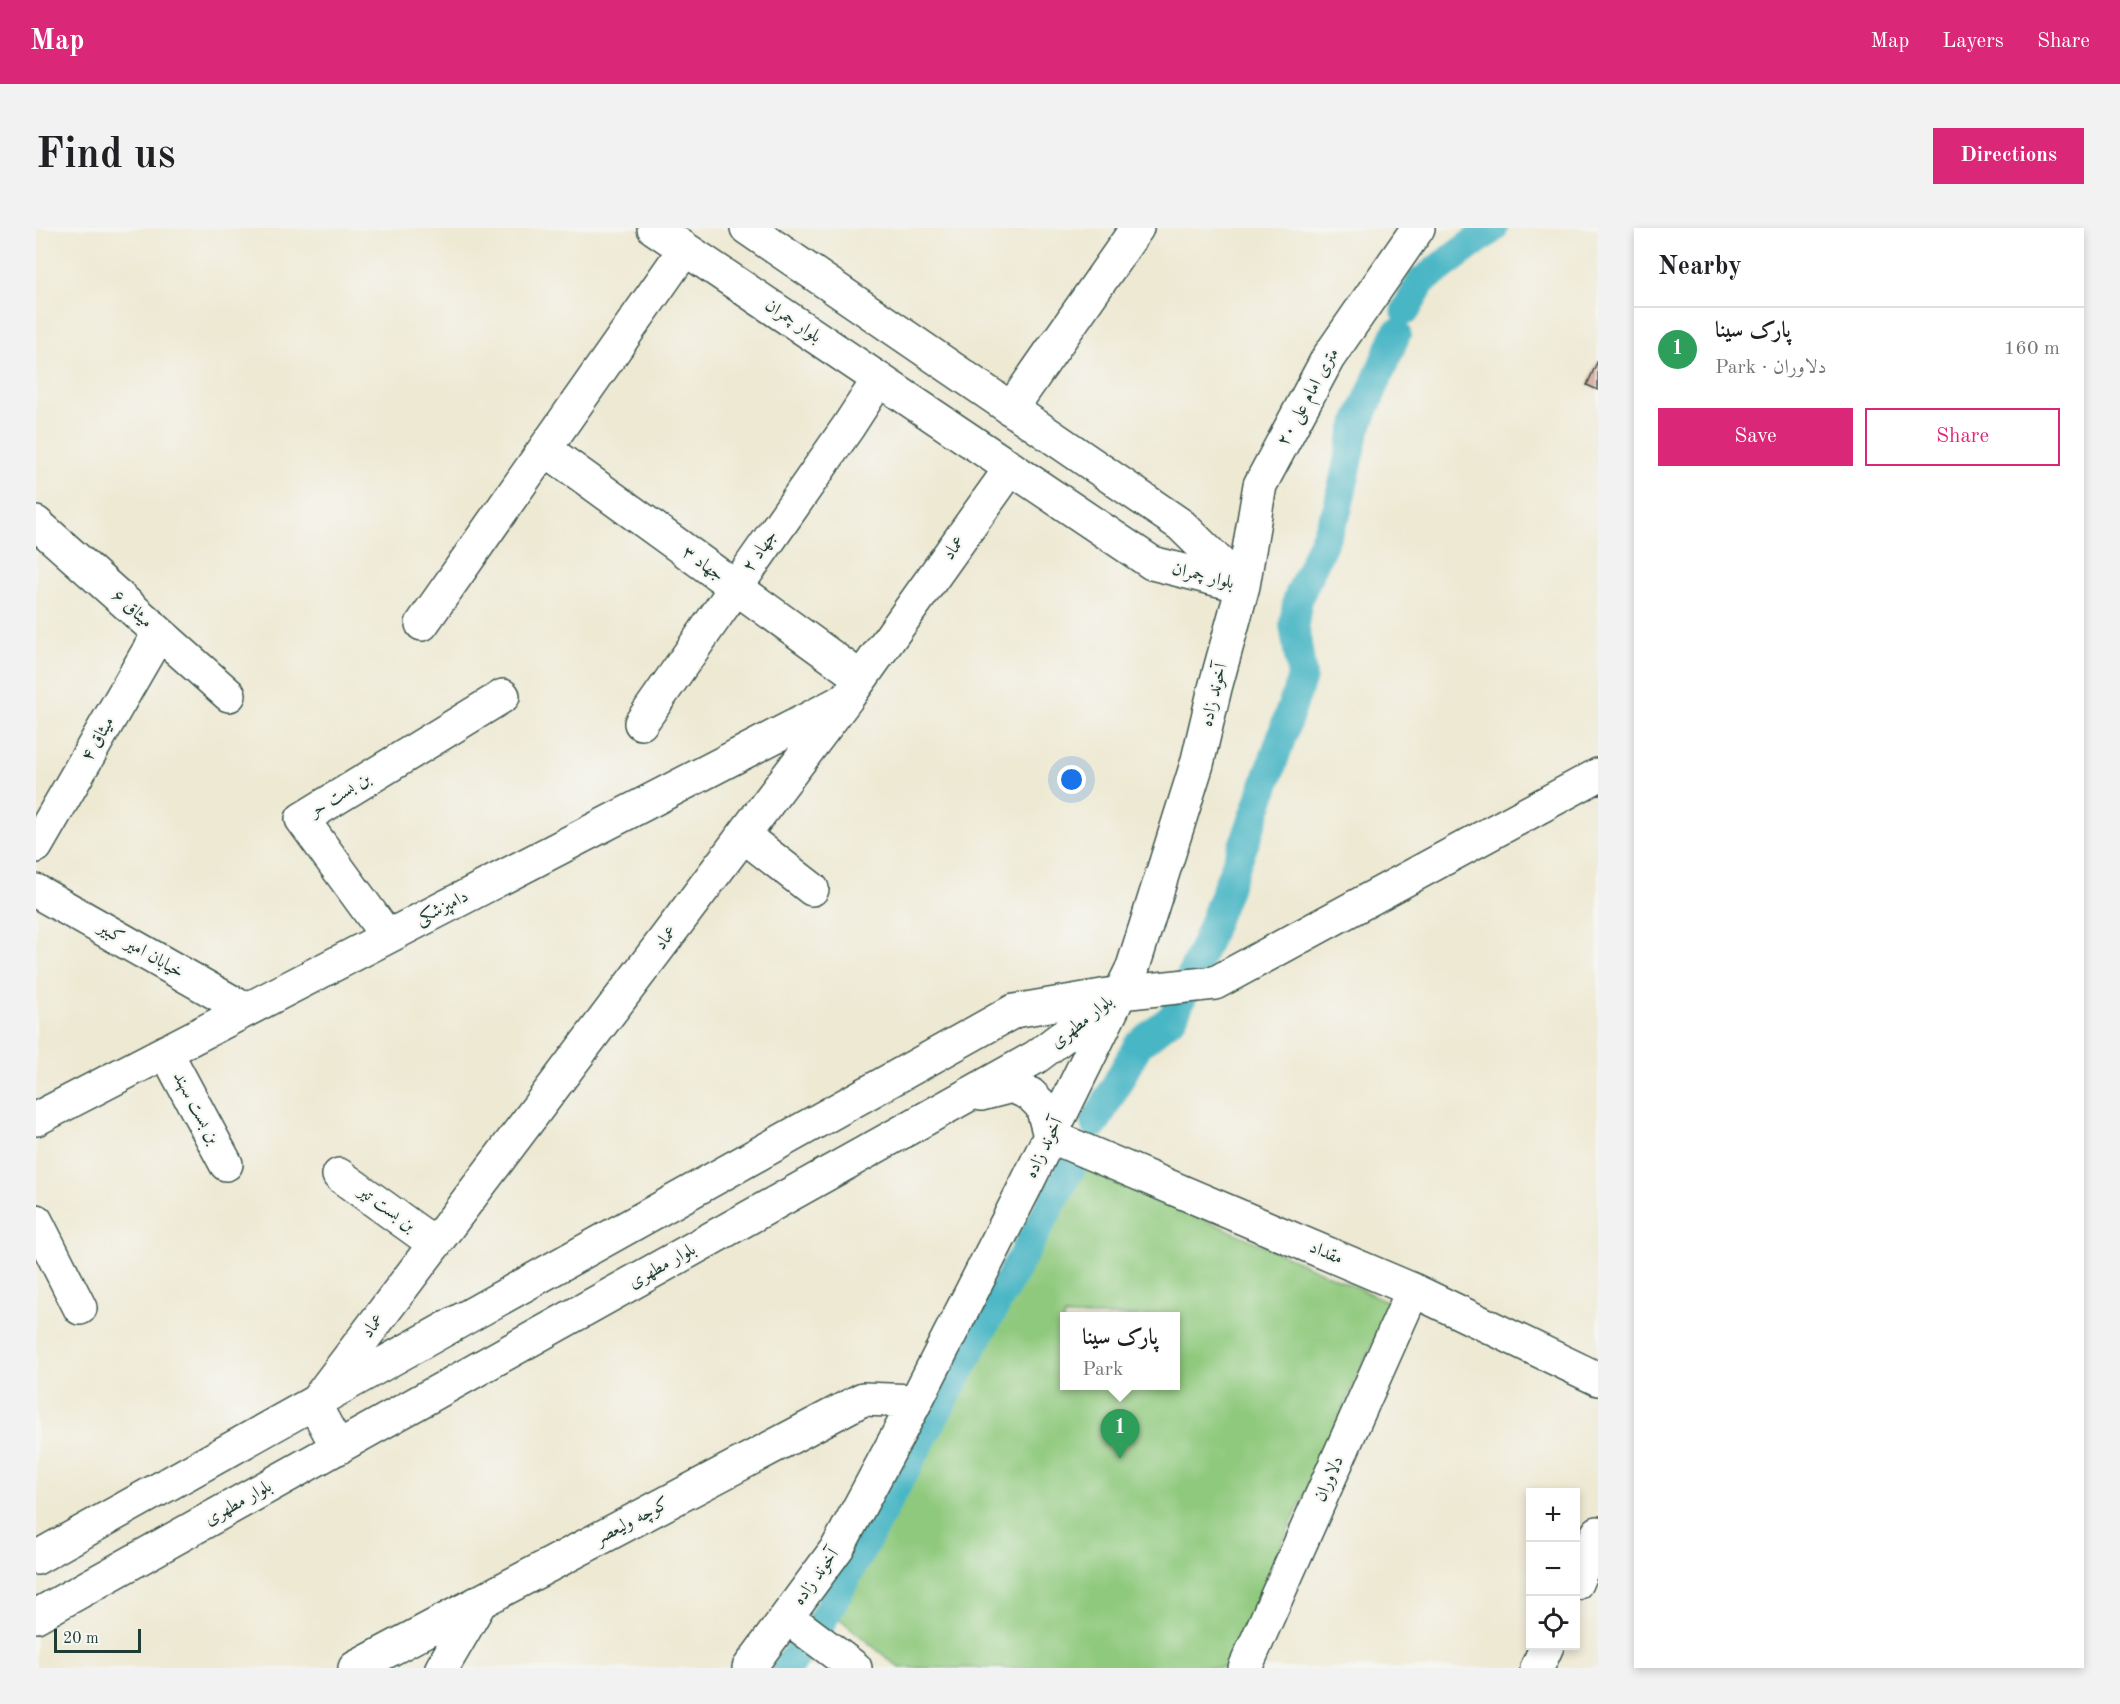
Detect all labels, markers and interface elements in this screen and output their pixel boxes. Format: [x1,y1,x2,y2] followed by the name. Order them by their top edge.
[30,28,84,56] text: Map
[1870,31,1909,52] text: Map
[1942,31,2004,52] text: Layers
[2037,31,2090,52] text: Share
[1933,128,2084,184] button: Directions
[36,135,175,177] text: Find us
[1658,254,1742,280] text: Nearby
[761,296,824,348] street label: بلوار چمران
[1715,320,1791,342] text: پارک سینا
[1672,339,1683,359] text: 1
[2004,339,2060,359] text: 160 m
[1274,345,1348,452] street label: ۲۰ متری امام علی
[1715,358,1827,378] text: Park · دلاوران
[1658,408,1853,466] button: Save
[1865,408,2060,466] button: Share
[739,527,781,575] street label: جهاد ۲
[939,533,969,563] street label: عماد
[679,543,727,585] street label: جهاد ۳
[1170,560,1236,594] street label: بلوار چمران
[108,586,156,632] street label: میثاق ۶
[1196,659,1232,729] street label: آخوند زاده
[78,714,118,764] street label: میثاق ۴
[1057,765,1086,794] your location
[305,769,375,823] street label: بن بست حر
[412,886,473,931] street label: دامپزشکی
[93,917,187,982] street label: خیابان امیر کبیر
[651,923,681,953] street label: عماد
[1047,992,1118,1053] street label: بلوار مطهری
[168,1069,223,1149] street label: بن بست سهند
[1020,1112,1068,1181] street label: آخوند زاده
[353,1181,419,1237] street label: بن بست تیر
[1307,1238,1345,1268] street label: مقداد
[625,1240,700,1293] street label: بلوار مطهری
[358,1311,388,1341] street label: عماد
[1060,1312,1180,1390] popup
[1082,1327,1158,1349] text: پارک سینا
[1082,1360,1123,1380] text: Park
[1100,1410,1140,1459] pin: 1
[1311,1453,1348,1505] street label: دلاوران
[201,1477,276,1530] street label: بلوار مطهری
[1526,1488,1580,1650] map controls
[1526,1488,1580,1542] button: +
[590,1494,674,1552] street label: کوچه ولیعصر
[1526,1542,1580,1596] button: −
[788,1543,844,1609] street label: آخوند زاده
[1526,1596,1580,1650] button: locate
[54,1626,141,1654] scale bar
[63,1631,99,1647] text: 20 m

